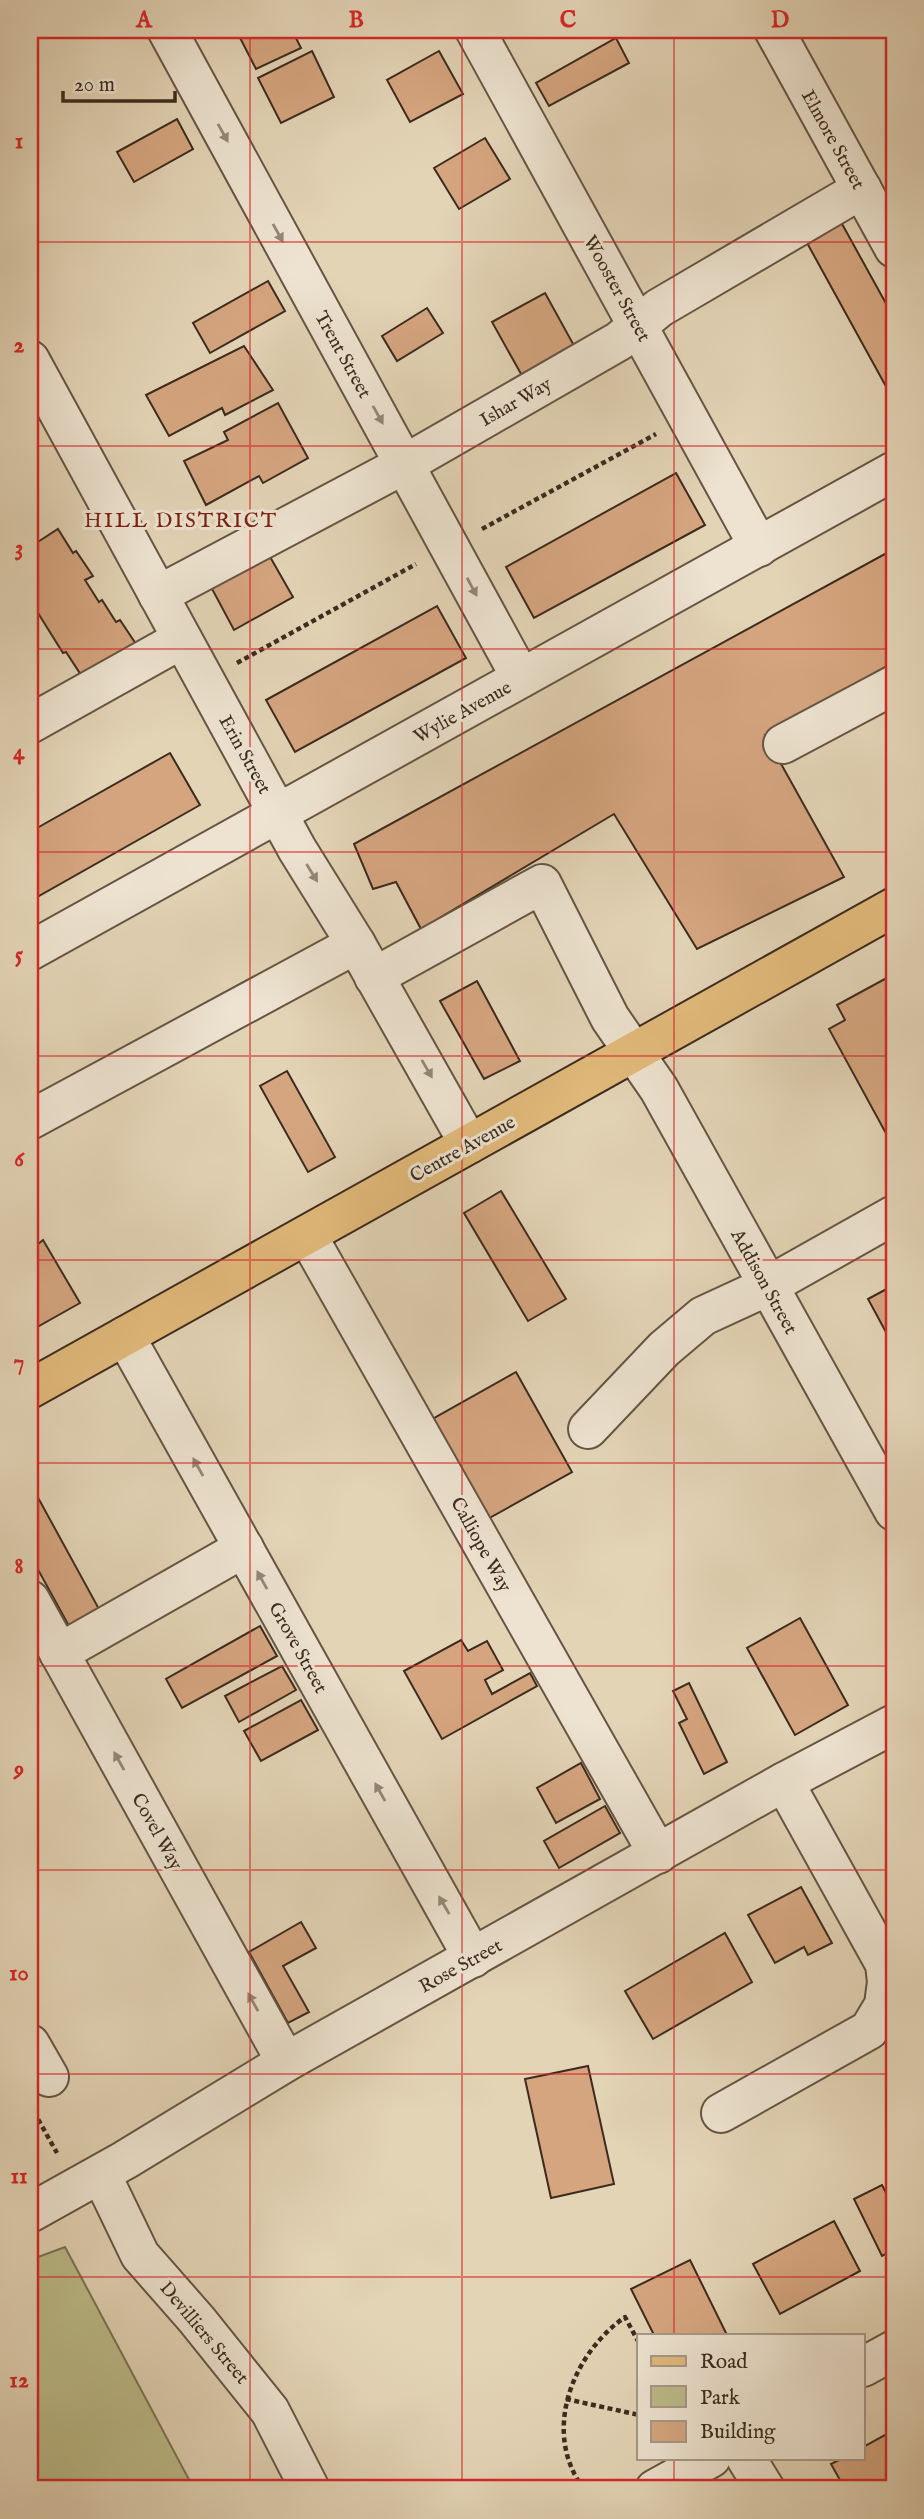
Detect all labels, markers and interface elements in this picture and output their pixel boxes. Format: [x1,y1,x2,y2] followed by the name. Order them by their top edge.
[135,6,153,35] text: A
[348,6,364,35] text: B
[560,6,577,35] text: C
[771,6,789,35] text: D
[63,60,175,104] scale bar
[74,72,115,99] text: 20 m
[795,86,870,194] street label: Elmore Street
[217,123,229,142] one-way arrow
[15,127,23,156] text: 1
[272,223,284,243] one-way arrow
[577,232,656,347] street label: Wooster Street
[308,307,376,403] street label: Trent Street
[14,331,25,360] text: 2
[476,372,557,433] street label: Ishar Way
[372,406,384,425] one-way arrow
[84,508,278,535] district label: HILL DISTRICT
[15,534,23,563] text: 3
[466,577,478,597] one-way arrow
[410,676,516,749] street label: Wylie Avenue
[213,711,276,799] street label: Erin Street
[13,738,25,767] text: 4
[305,863,318,883] one-way arrow
[15,941,24,970] text: 5
[421,1060,433,1079] one-way arrow
[406,1111,520,1189] street label: Centre Avenue
[14,1145,25,1174] text: 6
[724,1224,802,1339] street label: Addison Street
[14,1348,24,1377] text: 7
[193,1457,205,1477] one-way arrow
[444,1493,516,1597] street label: Calliope Way
[14,1552,24,1581] text: 8
[256,1571,268,1590] one-way arrow
[262,1598,332,1698] street label: Grove Street
[113,1750,125,1770] one-way arrow
[13,1755,24,1784] text: 9
[374,1782,386,1802] one-way arrow
[125,1789,188,1875] street label: Covel Way
[438,1895,450,1914] one-way arrow
[415,1934,507,1999] street label: Rose Street
[9,1959,29,1988] text: 10
[247,1992,259,2012] one-way arrow
[10,2162,28,2191] text: 11
[154,2277,254,2390] street label: Devilliers Street
[637,2334,864,2460] legend
[700,2349,748,2376] text: Road
[9,2366,29,2395] text: 12
[700,2385,741,2412] text: Park
[700,2419,776,2446] text: Building

